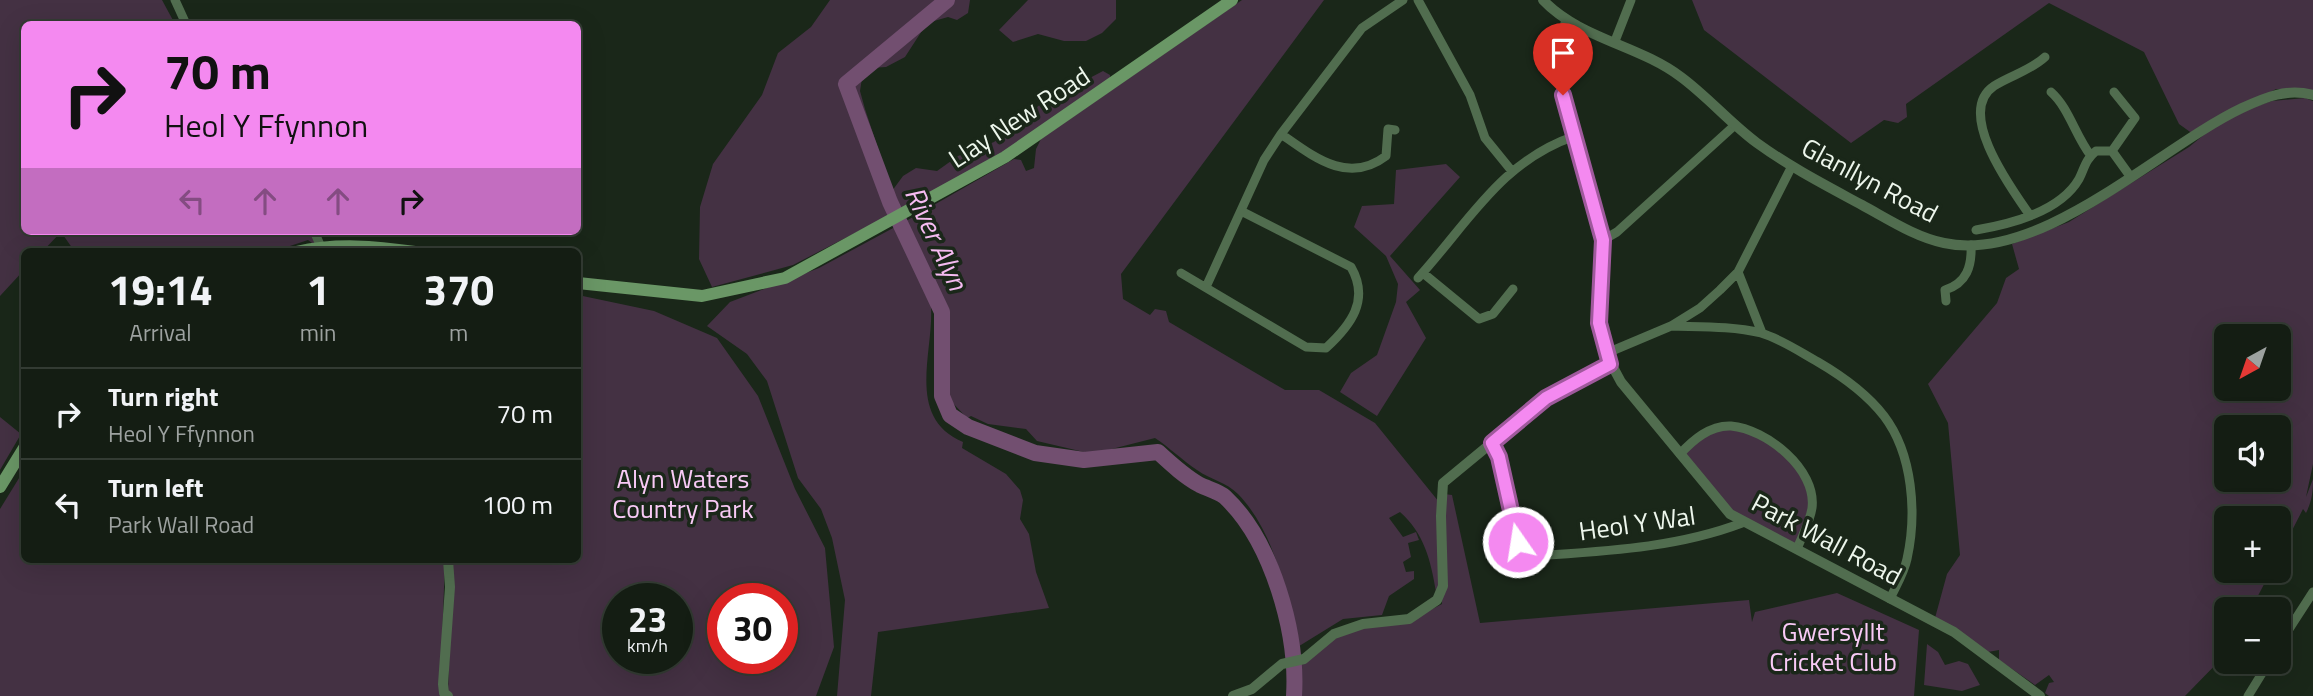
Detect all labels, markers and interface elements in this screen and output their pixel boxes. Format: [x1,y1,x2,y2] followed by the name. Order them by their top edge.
[1533,23,1593,95] pin
[164,33,271,108] text: 70 m
[1544,34,1582,72] icon: arrive
[49,49,140,140] icon: right
[940,57,1098,177] street label: Llay New Road
[164,101,368,149] text: Heol Y Ffynnon
[1795,128,1945,232] street label: Glanllyn Road
[894,179,980,298] water label: River Alyn
[173,182,211,220] icon: left
[246,182,284,220] icon: ahead
[319,182,357,220] icon: ahead
[392,182,430,220] icon: right
[108,257,213,321] text: 19:14
[306,257,330,321] text: 1
[423,257,494,321] text: 370
[129,315,192,350] text: Arrival
[300,315,336,350] text: min
[449,315,468,350] text: m
[2214,324,2291,401] north arrow
[2214,324,2291,674] map controls
[108,377,219,416] text: Turn right
[496,394,553,433] text: 70 m
[49,395,87,433] icon: right
[2214,415,2291,492] button: sound
[108,416,255,451] text: Heol Y Ffynnon
[612,459,754,528] park label: Alyn Waters Country Park
[108,468,203,507] text: Turn left
[1745,483,1909,595] street label: Park Wall Road
[482,485,553,524] text: 100 m
[49,486,87,524] icon: left
[1576,496,1698,550] street label: Heol Y Wal
[1481,505,1555,579] position arrow
[2214,506,2291,583] button: +
[108,507,254,542] text: Park Wall Road
[707,583,798,674] speed limit sign: 30
[628,592,667,646] text: 23
[2214,597,2291,674] button: −
[1769,612,1897,681] park label: Gwersyllt Cricket Club
[627,632,668,659] text: km/h

